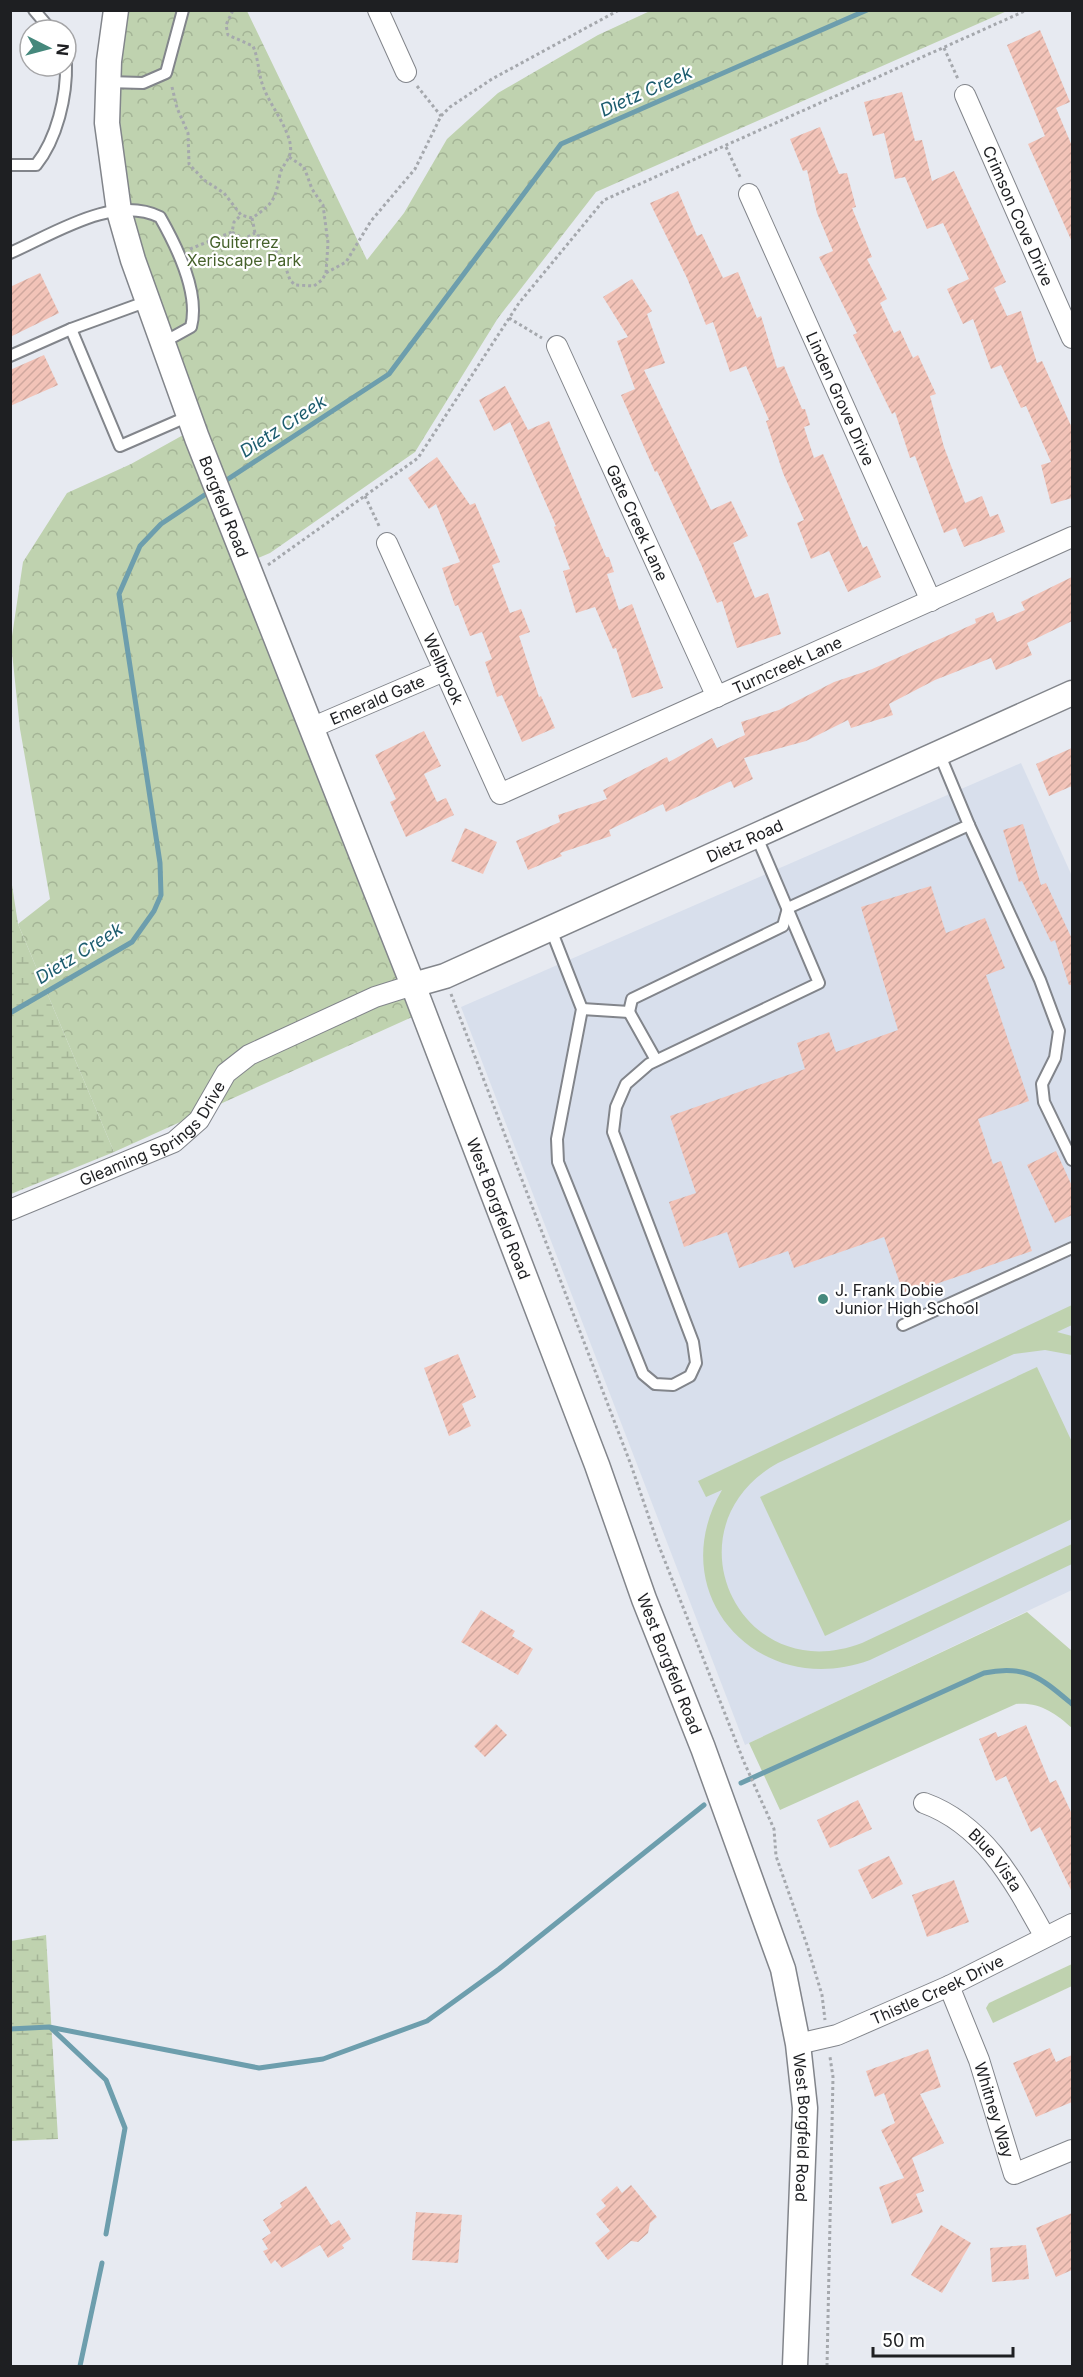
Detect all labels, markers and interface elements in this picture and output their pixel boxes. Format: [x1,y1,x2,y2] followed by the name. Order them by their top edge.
[18,18,78,78] north arrow
[52,42,74,57] text: N
[597,61,696,121] water label: Dietz Creek
[979,143,1058,289] street label: Crimson Cove Drive
[187,232,301,270] park label: Guiterrez Xeriscape Park
[802,328,879,469] street label: Linden Grove Drive
[236,390,331,462] water label: Dietz Creek
[195,453,253,560] street label: Borgfeld Road
[602,461,673,584] street label: Gate Creek Lane
[419,630,468,708] street label: Wellbrook
[729,632,845,698] street label: Turncreek Lane
[327,670,428,729] street label: Emerald Gate
[703,815,786,867] street label: Dietz Road
[32,917,127,988] water label: Dietz Creek
[76,1078,229,1190] street label: Gleaming Springs Drive
[463,1135,535,1282] street label: West Borgfeld Road
[835,1280,979,1318] place label: J. Frank Dobie Junior High School
[816,1292,830,1306] marker: J. Frank Dobie Junior High School
[633,1590,706,1737] street label: West Borgfeld Road
[964,1824,1027,1895] street label: Blue Vista
[868,1950,1007,2029] street label: Thistle Creek Drive
[789,2052,815,2202] street label: West Borgfeld Road
[970,2060,1018,2160] street label: Whitney Way
[873,2320,1012,2358] scale bar
[882,2330,925,2351] text: 50 m

